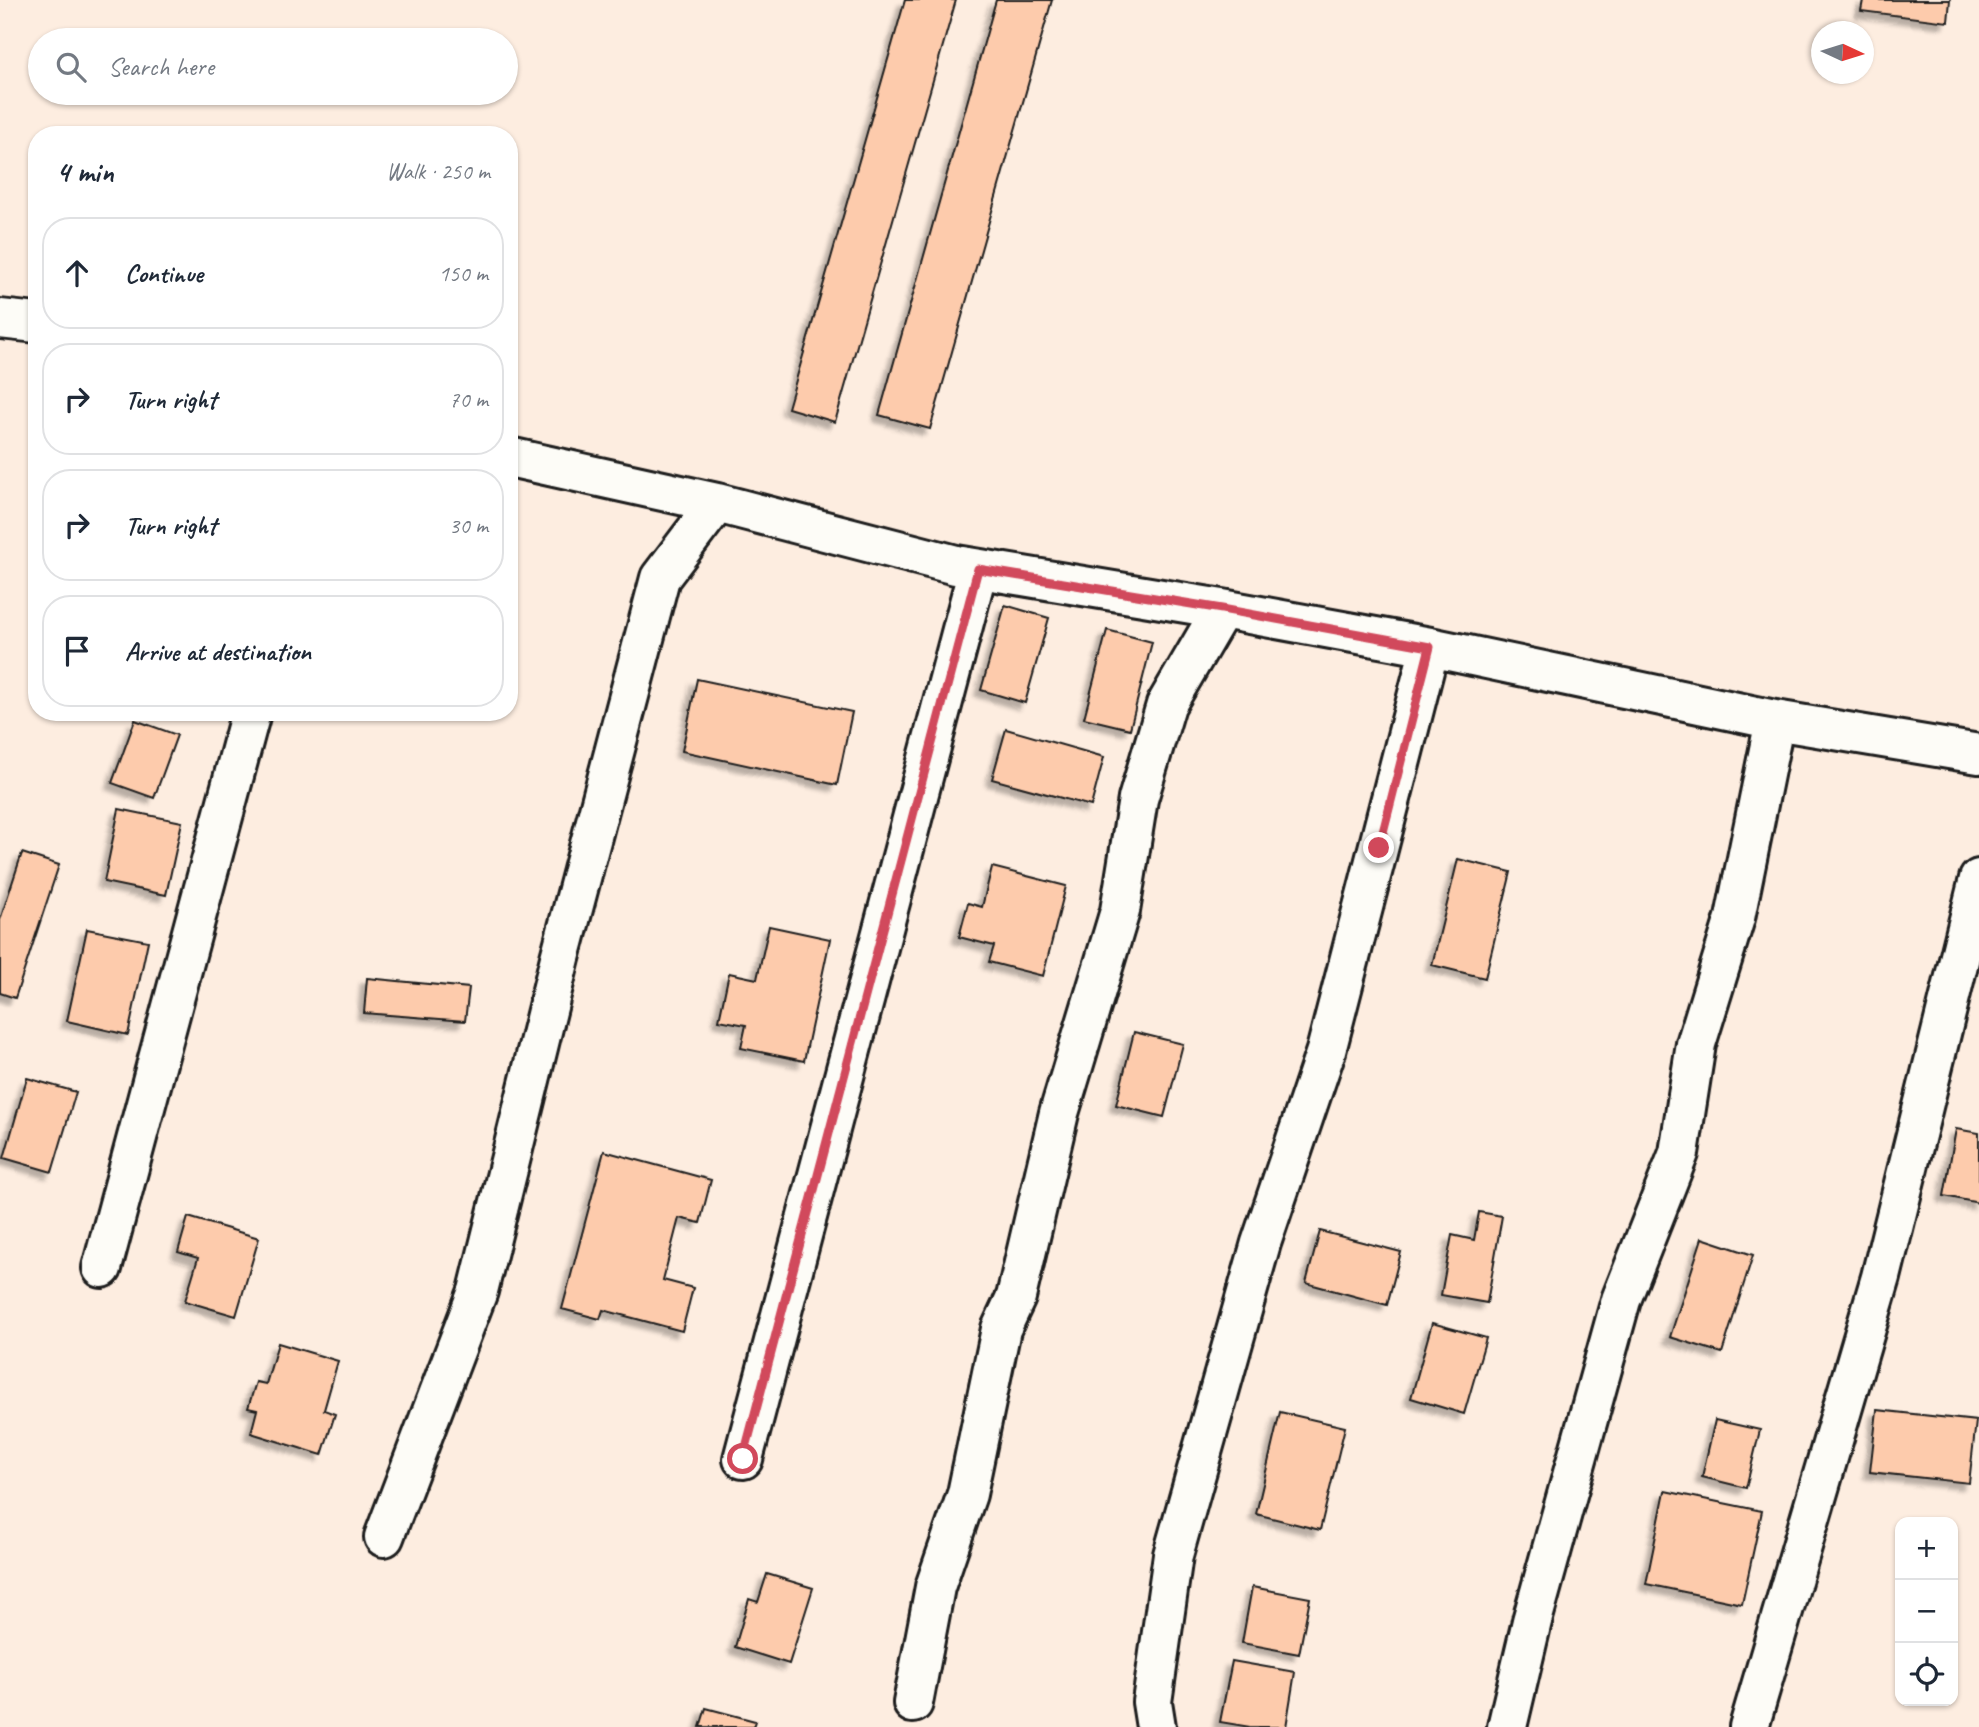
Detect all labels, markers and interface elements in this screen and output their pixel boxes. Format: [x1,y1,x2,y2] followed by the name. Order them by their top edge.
[1811,21,1874,84] north arrow
[28,28,518,105] search box
[52,48,90,86] icon: search
[108,50,214,83] text: Search here
[56,153,113,191] text: 4 min
[386,157,490,186] text: Walk · 250 m
[58,254,96,292] icon: ahead
[125,257,203,290] text: Continue
[439,259,488,288] text: 150 m
[58,380,96,418] icon: right
[125,383,216,416] text: Turn right
[449,385,488,414] text: 70 m
[58,506,96,544] icon: right
[125,509,216,542] text: Turn right
[449,511,488,540] text: 30 m
[58,632,96,670] icon: arrive
[125,635,311,668] text: Arrive at destination
[1363,832,1394,863] route end
[727,1443,758,1474] route start
[1895,1517,1958,1706] map controls
[1895,1517,1958,1580] button: +
[1895,1580,1958,1643] button: −
[1895,1643,1958,1706] button: locate

